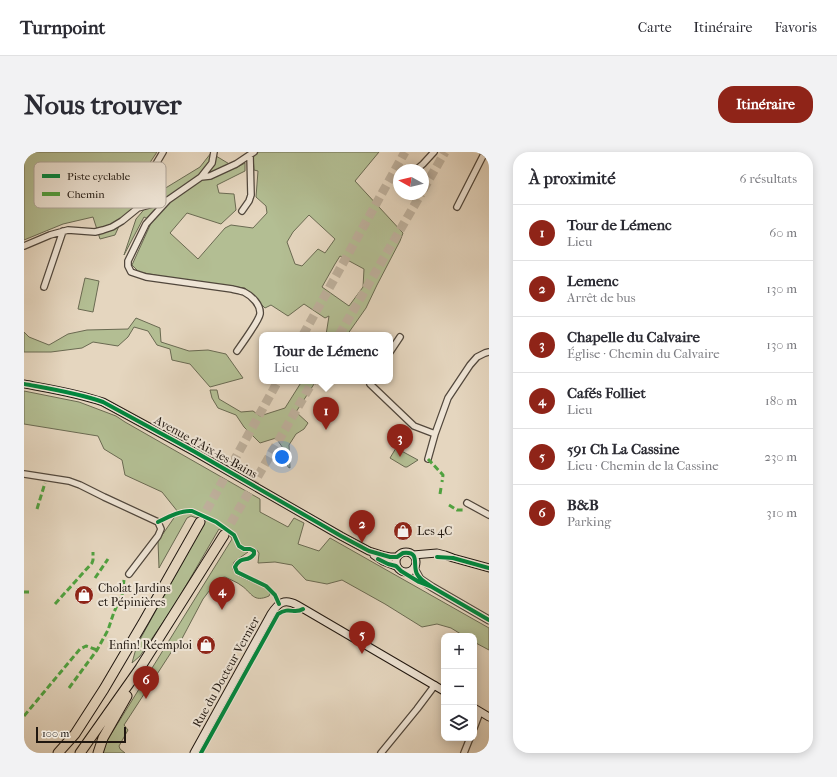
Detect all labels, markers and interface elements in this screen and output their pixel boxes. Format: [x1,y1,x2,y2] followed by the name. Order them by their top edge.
[20,17,105,39] text: Turnpoint
[638,19,672,36] text: Carte
[694,19,752,36] text: Itinéraire
[774,19,817,36] text: Favoris
[718,86,813,123] button: Itinéraire
[24,88,181,121] text: Nous trouver
[34,162,166,208] legend
[393,164,429,200] north arrow
[529,168,616,188] text: À proximité
[67,170,131,183] text: Piste cyclable
[740,171,797,186] text: 6 résultats
[67,188,105,201] text: Chemin
[567,216,672,234] text: Tour de Lémenc
[540,225,544,240] text: 1
[769,225,797,240] text: 60 m
[567,234,592,249] text: Lieu
[567,272,619,290] text: Lemenc
[539,281,545,296] text: 2
[766,281,797,296] text: 130 m
[567,290,635,305] text: Arrêt de bus
[567,328,700,346] text: Chapelle du Calvaire
[259,332,393,384] popup
[539,337,545,352] text: 3
[766,337,797,352] text: 130 m
[274,342,378,360] text: Tour de Lémenc
[567,346,720,361] text: Église · Chemin du Calvaire
[274,360,299,375] text: Lieu
[567,384,646,402] text: Cafés Folliet
[538,393,546,408] text: 4
[765,393,797,408] text: 180 m
[313,397,339,430] pin: 1
[567,402,592,417] text: Lieu
[151,412,260,481] street label: Avenue d'Aix-les-Bains
[387,424,413,457] pin: 3
[567,440,680,458] text: 591 Ch La Cassine
[272,447,292,467] your location
[539,449,545,464] text: 5
[764,449,797,464] text: 230 m
[567,458,719,473] text: Lieu · Chemin de la Cassine
[567,496,599,514] text: B&B
[538,505,546,520] text: 6
[766,505,797,520] text: 310 m
[349,510,375,543] pin: 2
[567,514,611,529] text: Parking
[392,520,414,542] shop icon: Les 4C
[417,524,452,538] place label: Les 4C
[209,577,235,610] pin: 4
[98,581,171,609] place label: Cholat Jardins et Pépinières
[73,584,95,606] shop icon: Cholat Jardins et Pépinières
[190,613,263,730] street label: Rue du Docteur Vernier
[349,621,375,654] pin: 5
[441,633,477,741] map controls
[441,633,477,669] button: +
[195,634,217,656] shop icon: Enfin! Réemploi
[109,638,192,652] place label: Enfin! Réemploi
[133,666,159,699] pin: 6
[441,669,477,705] button: −
[441,705,477,741] button: layers
[36,725,126,744] scale bar
[42,727,70,740] text: 100 m

